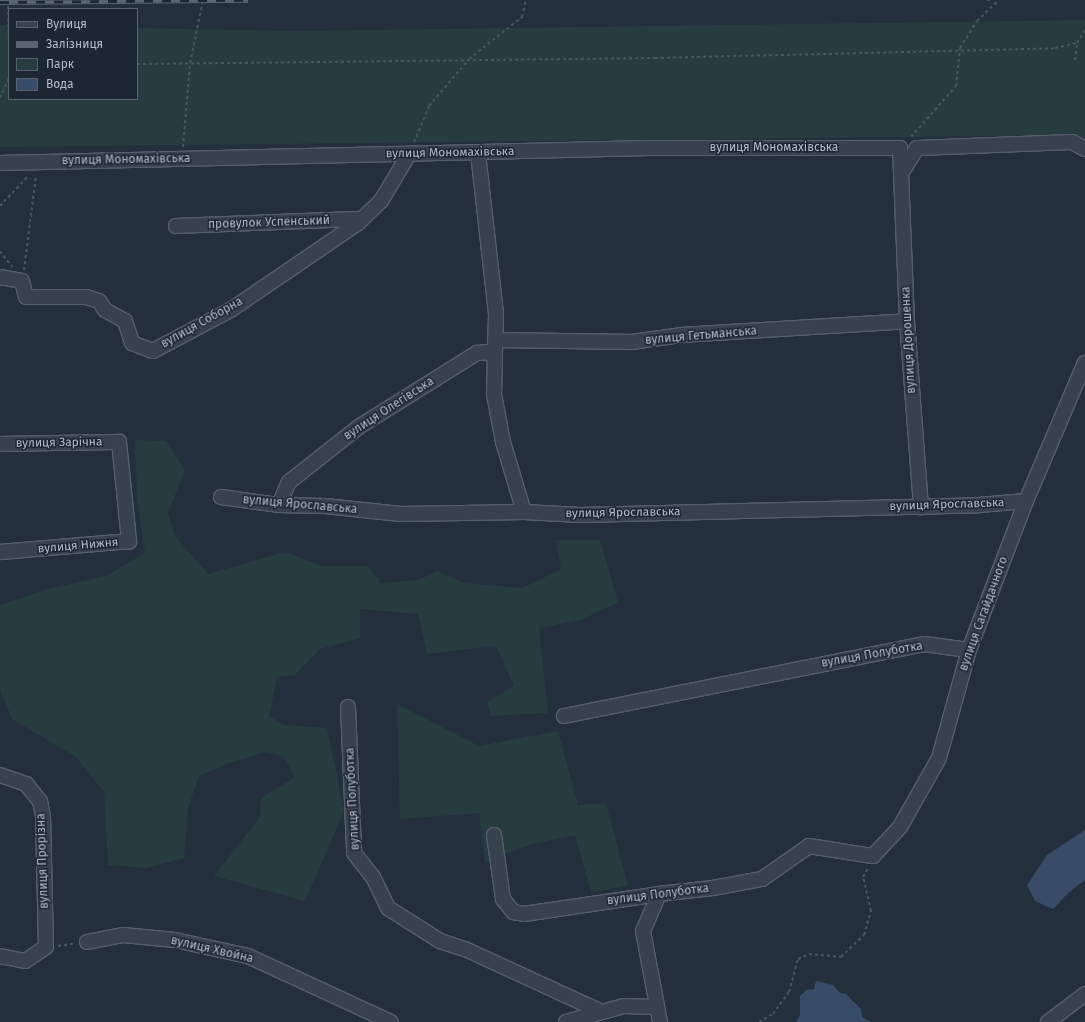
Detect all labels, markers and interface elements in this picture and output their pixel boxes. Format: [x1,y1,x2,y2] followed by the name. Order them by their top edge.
[8,8,138,100] legend
[46,17,87,31] text: Вулиця
[46,37,103,51] text: Залізниця
[46,57,74,71] text: Парк
[46,77,73,91] text: Вода
[710,141,838,155] street label: вулиця Мономахівська
[385,145,515,161] street label: вулиця Мономахівська
[61,152,191,168] street label: вулиця Мономахівська
[208,214,330,232] street label: провулок Успенський
[899,286,919,394] street label: вулиця Дорошенка
[158,295,246,351] street label: вулиця Соборна
[644,324,758,348] street label: вулиця Гетьманська
[341,374,437,444] street label: вулиця Олегівська
[15,435,103,451] street label: вулиця Зарічна
[242,493,358,517] street label: вулиця Ярославська
[889,496,1005,514] street label: вулиця Ярославська
[565,505,681,521] street label: вулиця Ярославська
[37,535,119,557] street label: вулиця Нижня
[957,555,1011,673] street label: вулиця Сагайдачного
[820,639,924,671] street label: вулиця Полуботка
[343,747,363,851] street label: вулиця Полуботка
[34,813,52,909] street label: вулиця Прорізна
[606,882,710,908] street label: вулиця Полуботка
[169,933,255,967] street label: вулиця Хвойна

